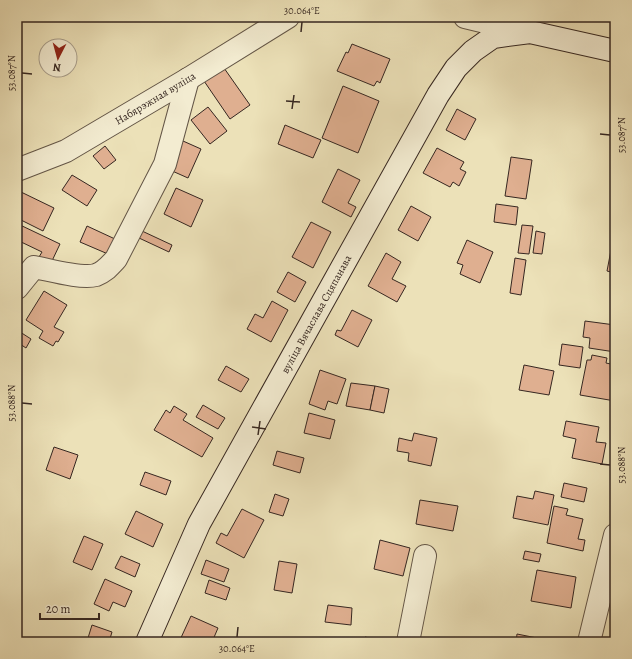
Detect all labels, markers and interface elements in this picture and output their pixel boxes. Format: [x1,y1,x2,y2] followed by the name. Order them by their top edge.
[284,4,320,17] text: 30.064°E
[38,38,78,78] north arrow
[5,55,18,91] text: 53.087°N
[52,60,62,75] text: N
[112,68,199,129] street label: Набярэжная вуліца
[615,117,628,153] text: 53.087°N
[278,251,356,376] street label: вуліца Вячаслава Сцяпанава
[5,385,18,421] text: 53.088°N
[615,447,628,483] text: 53.088°N
[40,595,99,621] scale bar
[46,601,70,617] text: 20 m
[219,642,255,655] text: 30.064°E

